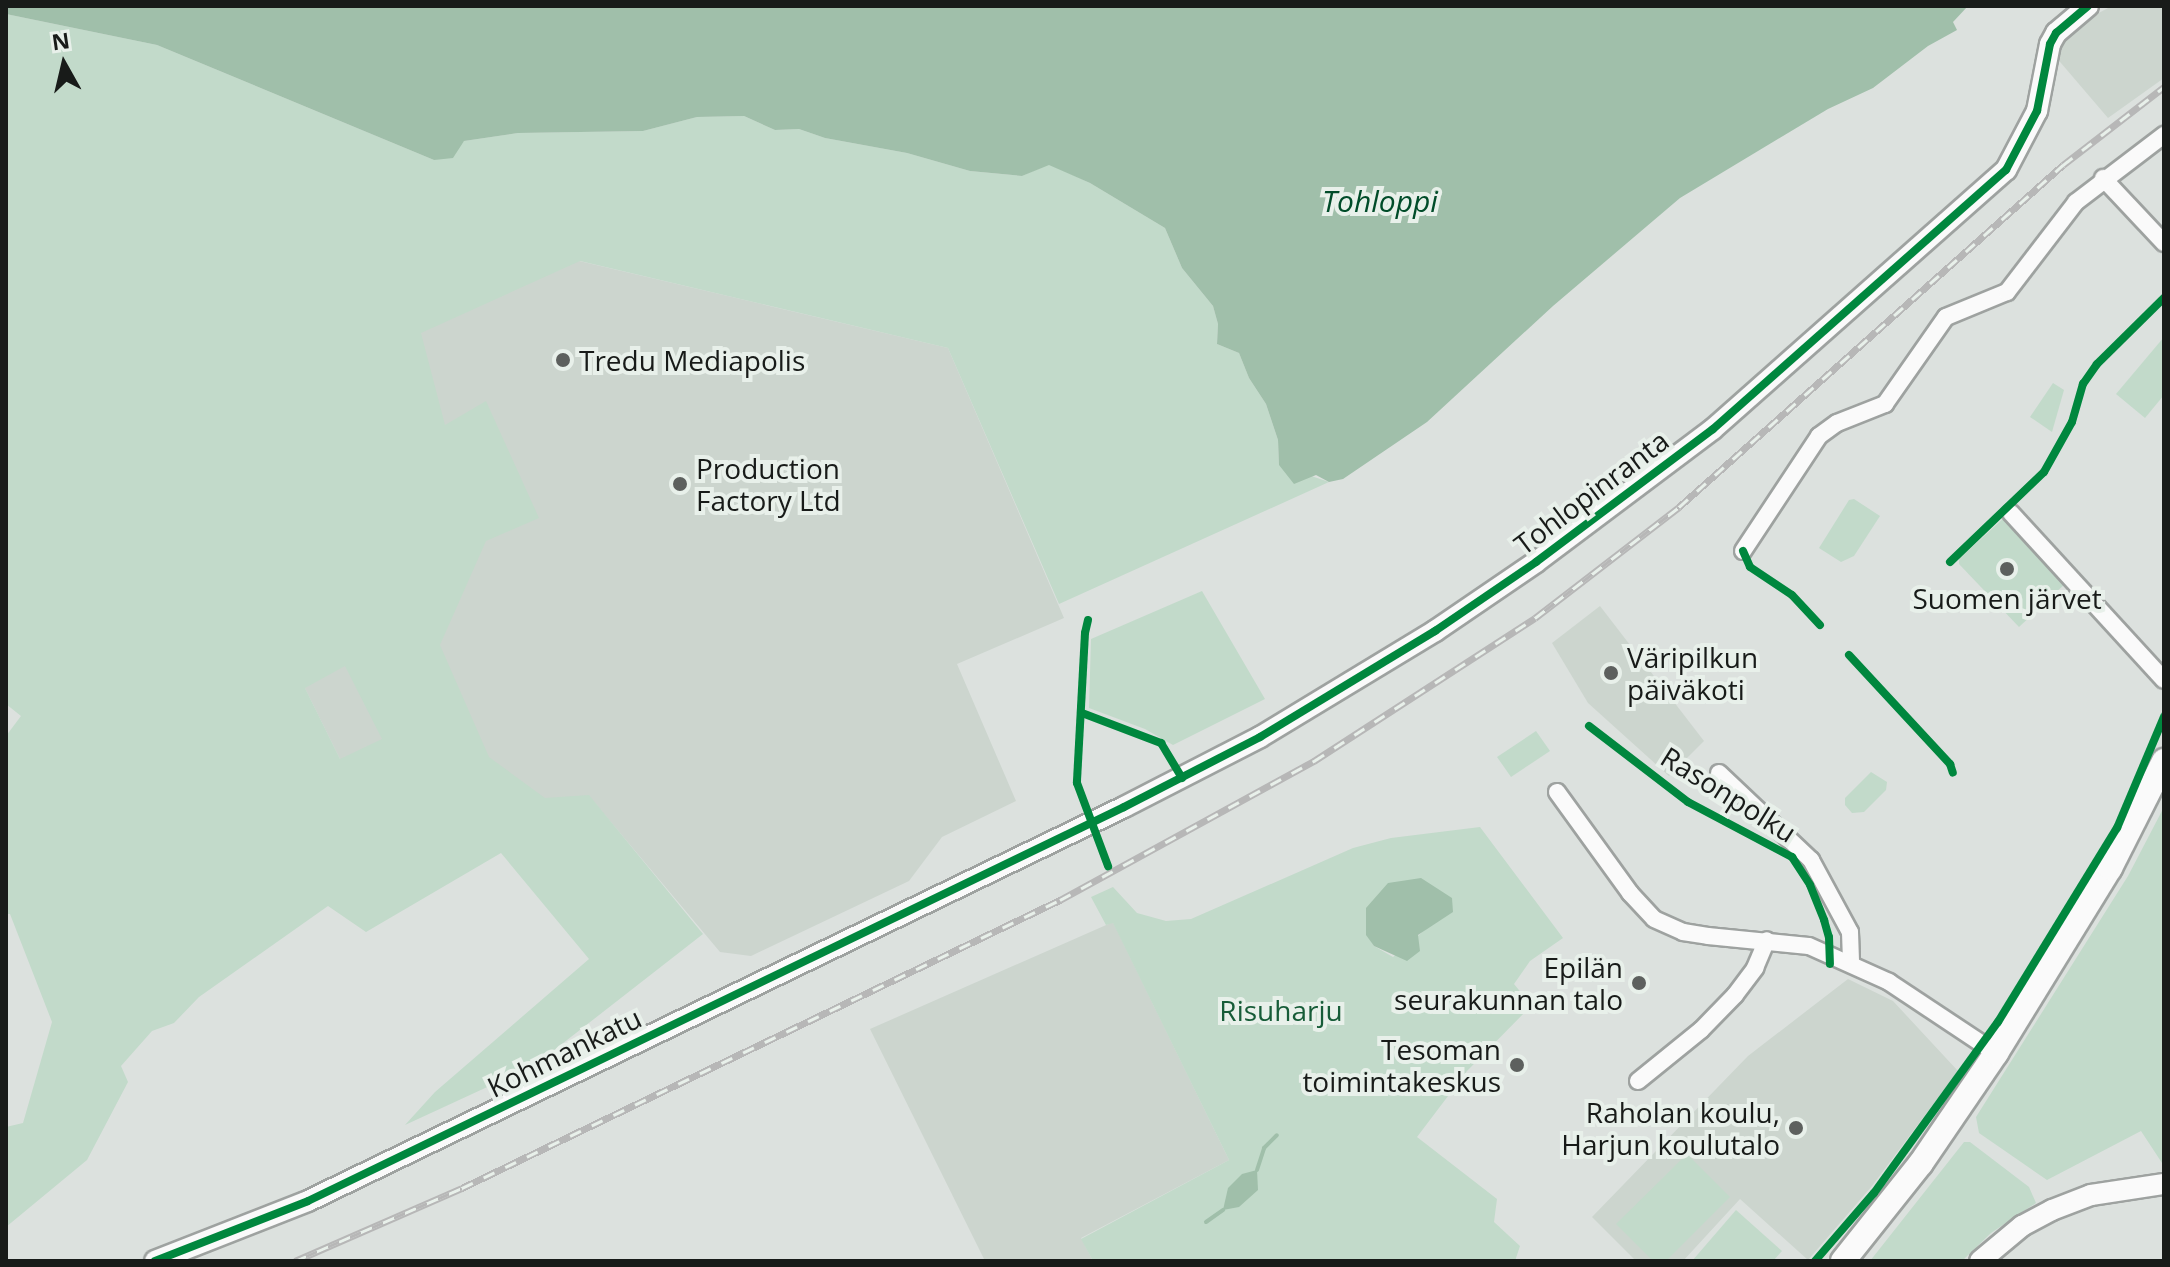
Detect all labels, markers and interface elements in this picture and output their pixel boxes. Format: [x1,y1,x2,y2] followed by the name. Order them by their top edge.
[24,24,104,104] north arrow
[50,24,72,56] text: N
[1322,183,1438,219] water label: Tohloppi
[579,343,805,377] place label: Tredu Mediapolis
[554,351,572,369] marker: Tredu Mediapolis
[1507,423,1675,561] street label: Tohlopinranta
[696,451,841,517] place label: Production Factory Ltd
[671,475,689,493] marker: Production Factory Ltd
[1998,560,2016,578] marker: Suomen järvet
[1912,581,2102,615] place label: Suomen järvet
[1627,640,1758,706] place label: Väripilkun päiväkoti
[1602,664,1620,682] marker: Väripilkun päiväkoti
[1655,739,1803,849] street label: Rasonpolku
[1394,950,1623,1016] place label: Epilän seurakunnan talo
[1630,974,1648,992] marker: Epilän seurakunnan talo
[1219,993,1343,1027] park label: Risuharju
[481,1000,647,1104] street label: Kohmankatu
[1302,1032,1501,1098] place label: Tesoman toimintakeskus
[1508,1056,1526,1074] marker: Tesoman toimintakeskus
[1561,1095,1780,1161] place label: Raholan koulu, Harjun koulutalo
[1787,1119,1805,1137] marker: Raholan koulu, Harjun koulutalo

